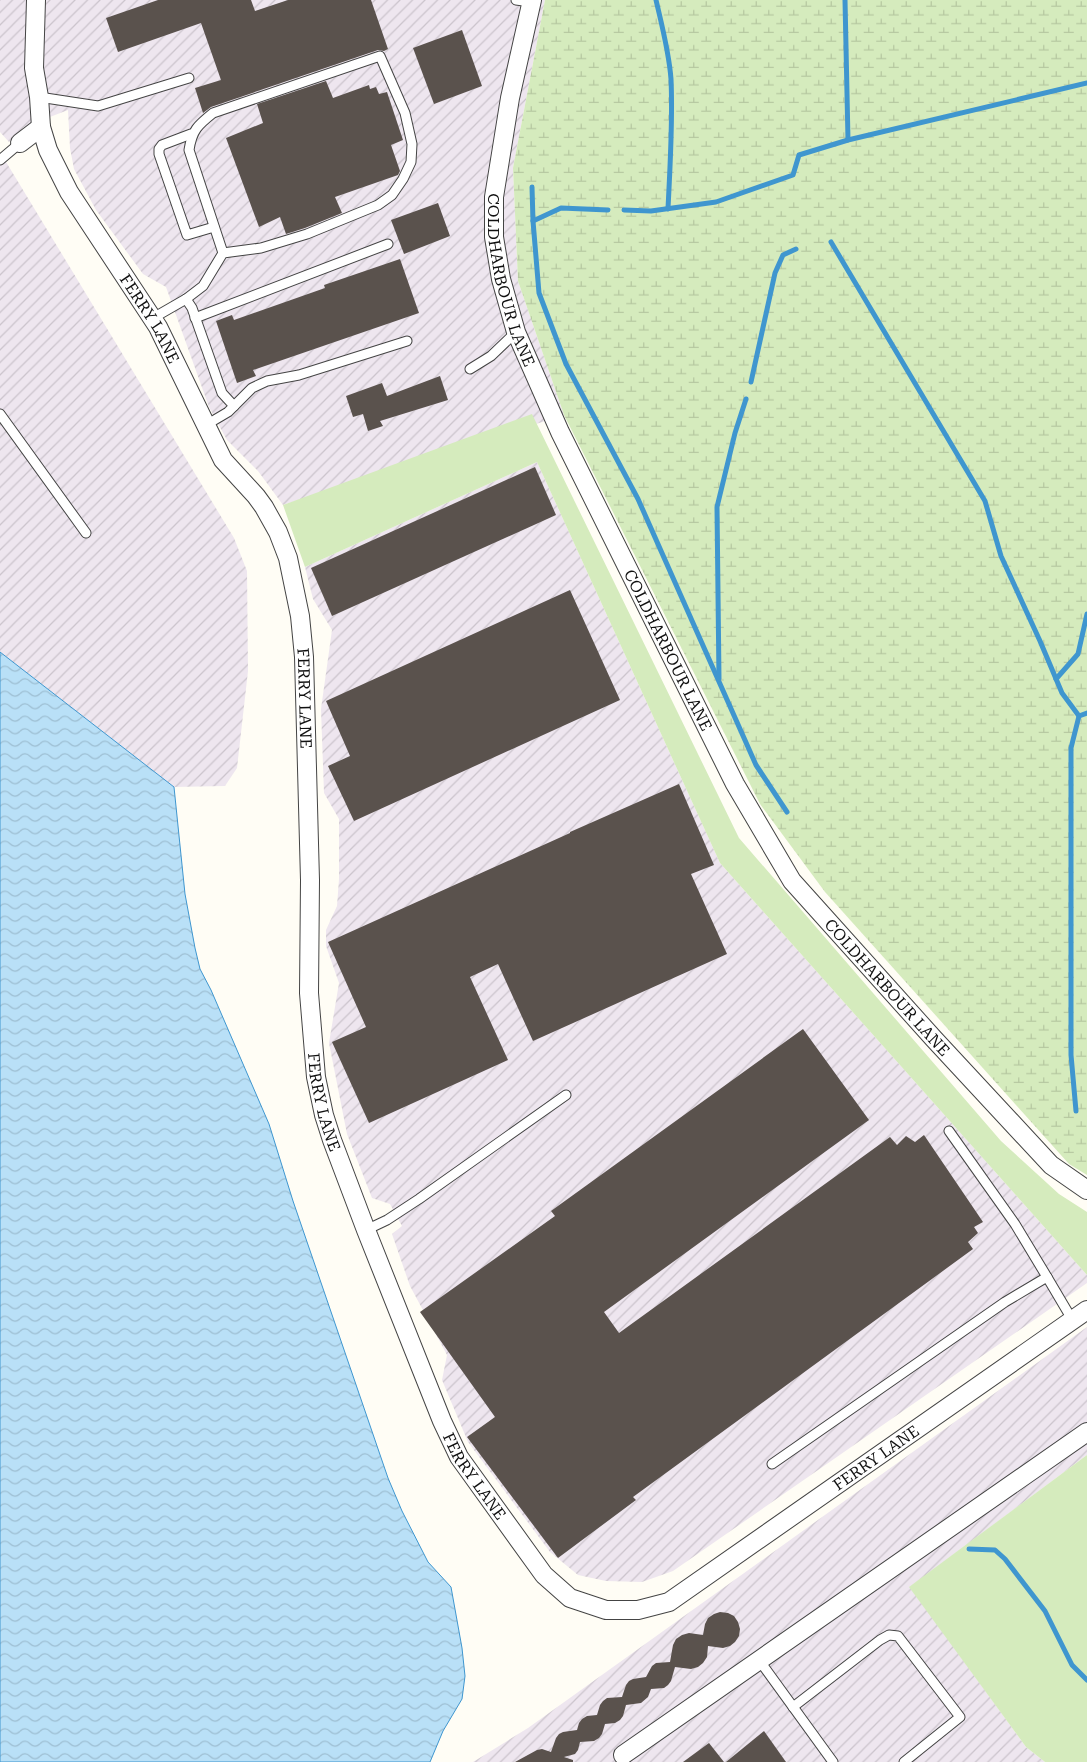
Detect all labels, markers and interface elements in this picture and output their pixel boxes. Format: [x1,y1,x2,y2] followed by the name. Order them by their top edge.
[484,193,539,369] street label: COLDHARBOUR LANE
[116,271,183,367] street label: FERRY LANE
[620,566,716,734] street label: COLDHARBOUR LANE
[293,647,315,749] street label: FERRY LANE
[821,915,954,1060] street label: COLDHARBOUR LANE
[304,1052,344,1154] street label: FERRY LANE
[829,1421,923,1495] street label: FERRY LANE
[439,1430,510,1523] street label: FERRY LANE

